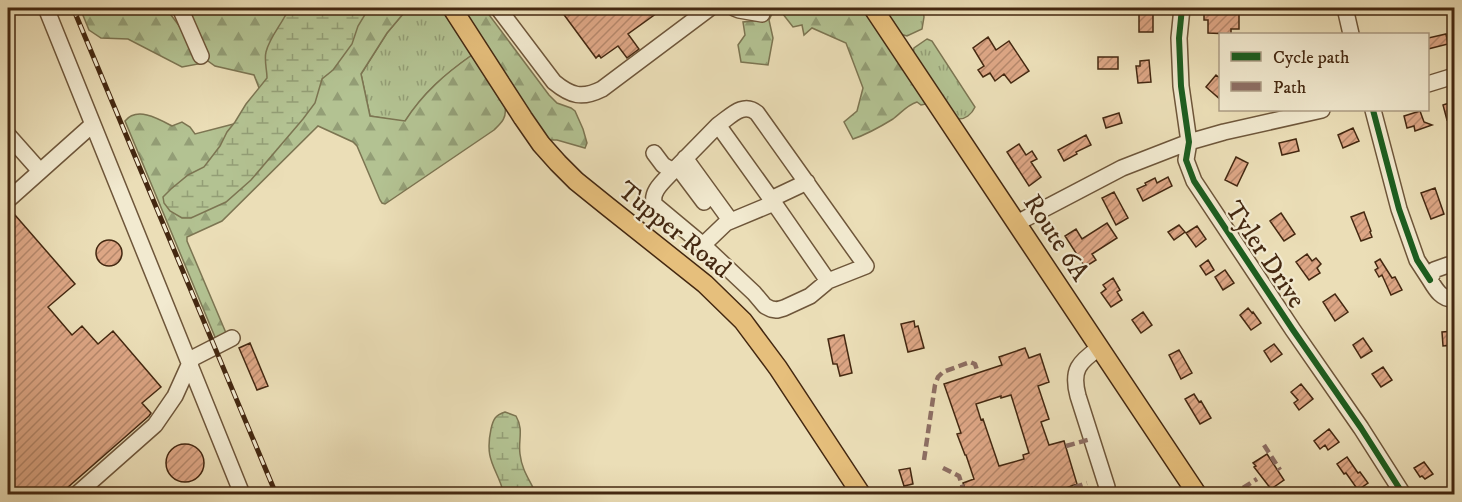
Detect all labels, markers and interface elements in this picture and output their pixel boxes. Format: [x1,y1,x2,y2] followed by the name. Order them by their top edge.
[1219,33,1429,111] legend
[1273,47,1350,69] text: Cycle path
[1273,77,1307,99] text: Path
[611,174,737,286] street label: Tupper Road
[1015,188,1096,288] street label: Route 6A
[1217,195,1313,315] street label: Tyler Drive

